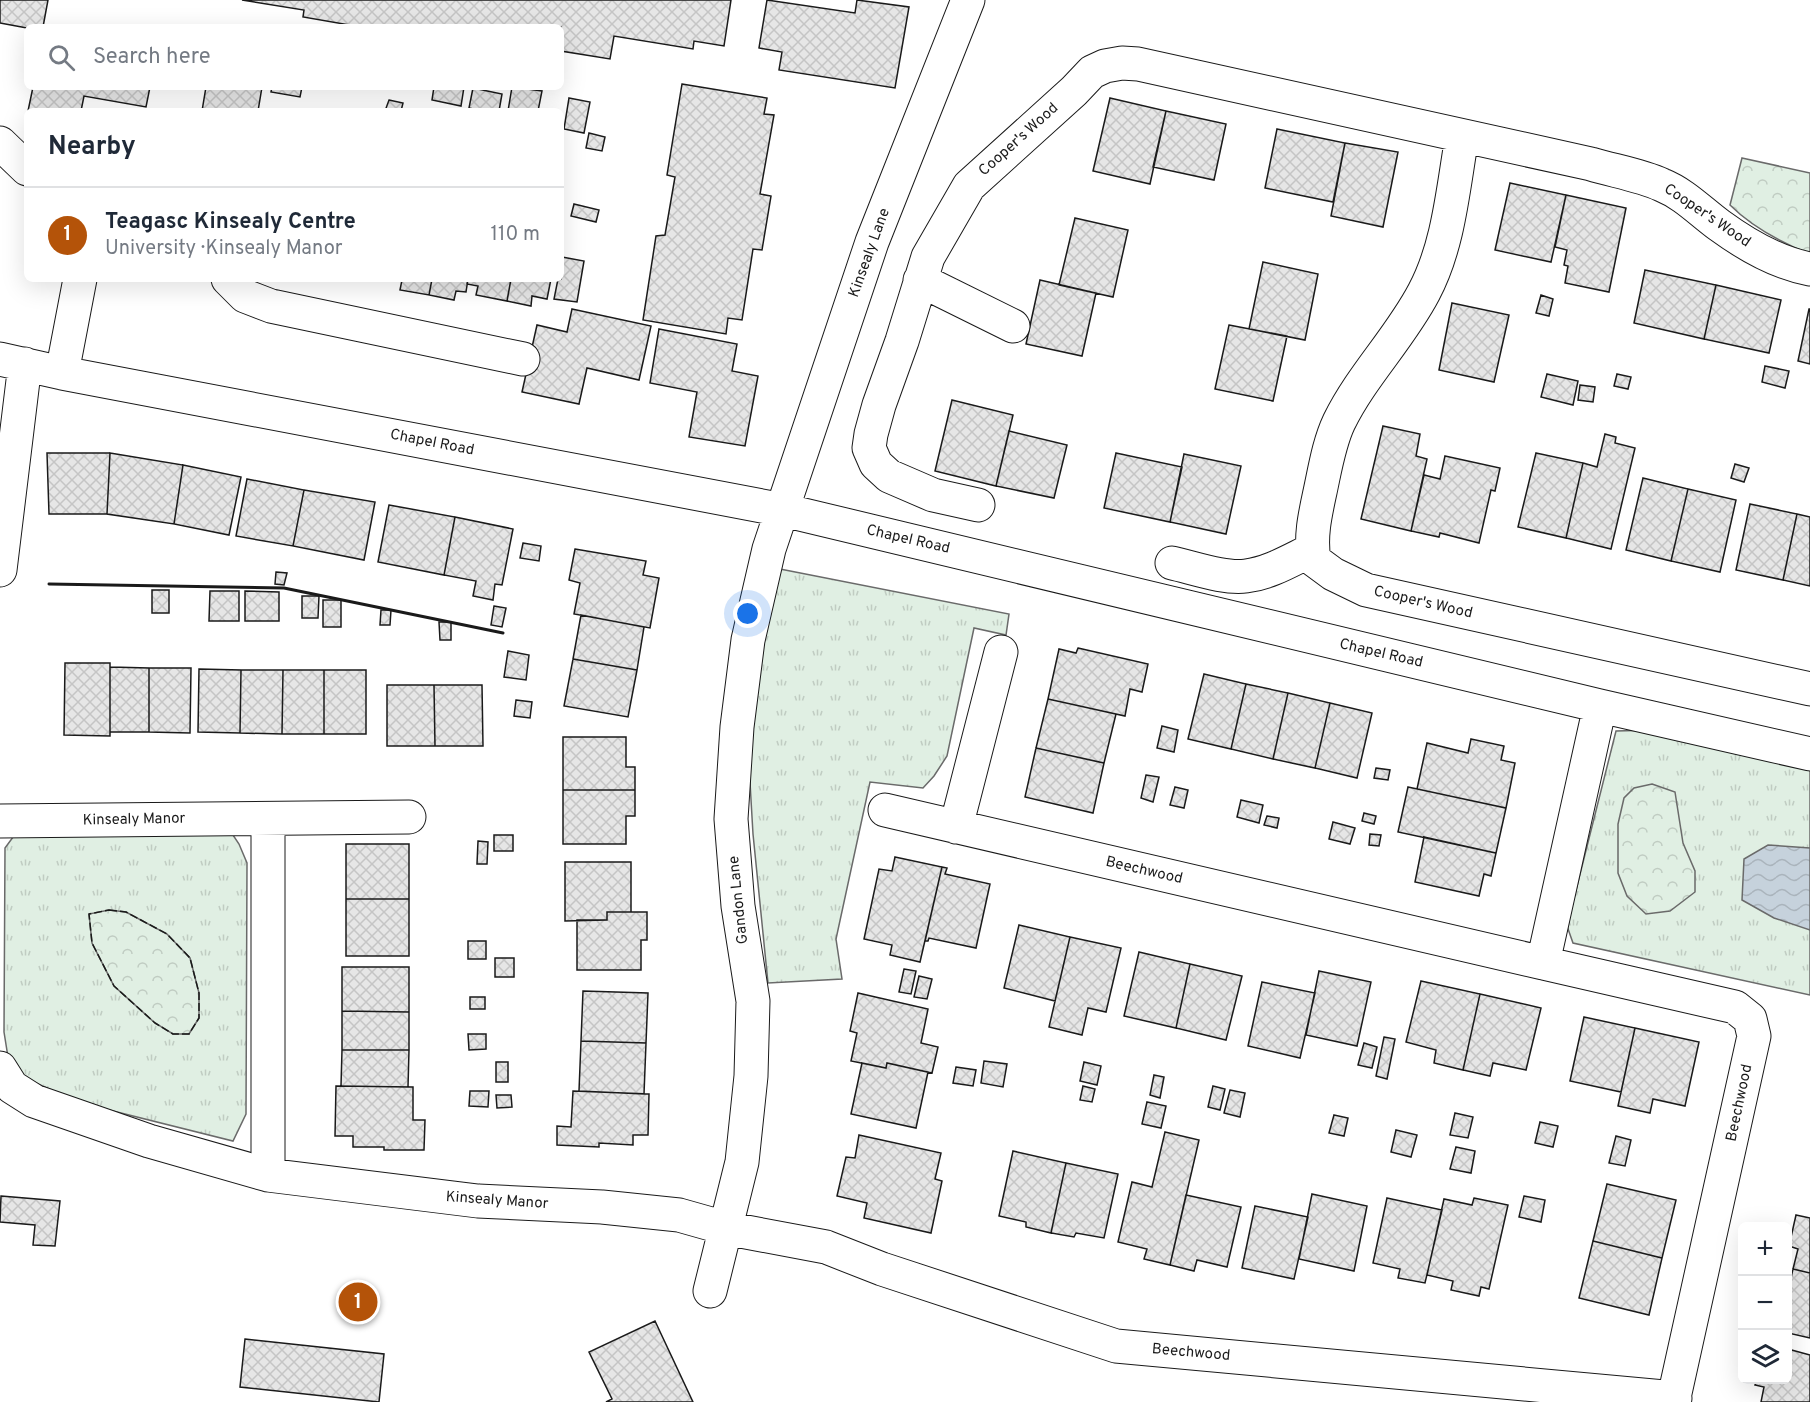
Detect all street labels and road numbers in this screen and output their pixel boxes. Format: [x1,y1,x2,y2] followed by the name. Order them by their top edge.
[975,99,1063,181] street label: Cooper's Wood
[1660,180,1754,252] street label: Cooper's Wood
[845,206,895,300] street label: Kinsealy Lane
[388,426,476,460] street label: Chapel Road
[864,521,952,559] street label: Chapel Road
[1372,582,1474,624] street label: Cooper's Wood
[1337,635,1425,673] street label: Chapel Road
[82,810,186,830] street label: Kinsealy Manor
[1104,853,1184,889] street label: Beechwood
[725,855,753,945] street label: Gandon Lane
[1723,1063,1757,1143] street label: Beechwood
[445,1188,549,1214] street label: Kinsealy Manor
[1151,1340,1231,1366] street label: Beechwood

